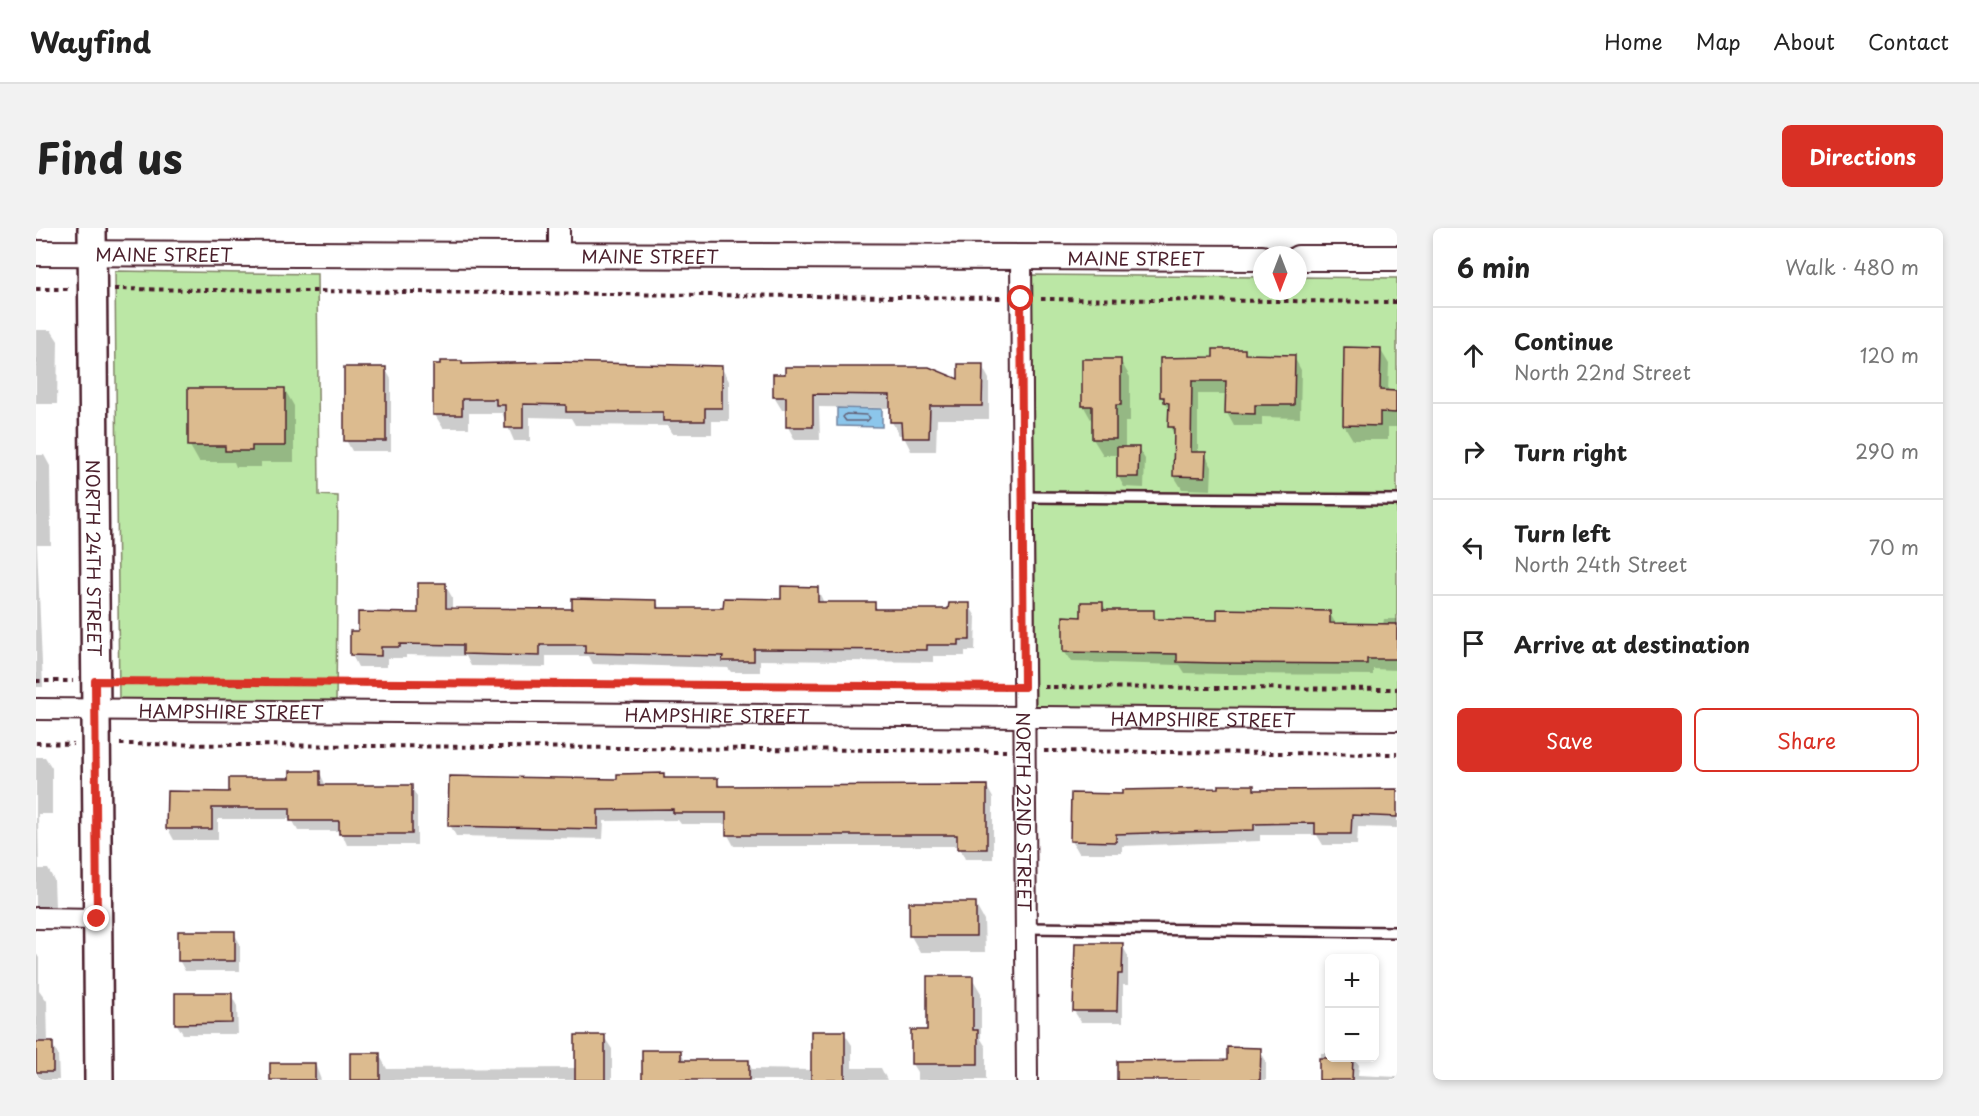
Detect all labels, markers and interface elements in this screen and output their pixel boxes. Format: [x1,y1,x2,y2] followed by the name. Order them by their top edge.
[30,20,151,63] text: Wayfind
[1604,25,1663,57] text: Home
[1696,25,1741,57] text: Map
[1774,25,1835,57] text: About
[1868,25,1949,57] text: Contact
[36,125,183,188] text: Find us
[1782,125,1943,187] button: Directions
[95,240,233,267] street label: MAINE STREET
[581,242,719,269] street label: MAINE STREET
[1067,244,1205,271] street label: MAINE STREET
[1253,246,1307,300] north arrow
[1457,248,1530,287] text: 6 min
[1785,252,1919,282] text: Walk · 480 m
[1007,285,1033,311] route start
[1514,324,1613,357] text: Continue
[1457,339,1490,372] icon: ahead
[1860,340,1919,370] text: 120 m
[1514,357,1691,387] text: North 22nd Street
[1457,435,1490,468] icon: right
[1514,435,1627,468] text: Turn right
[1855,436,1919,466] text: 290 m
[80,460,109,657] street label: NORTH 24TH STREET
[1514,516,1611,549] text: Turn left
[1457,531,1490,564] icon: left
[1869,532,1919,562] text: 70 m
[1514,549,1687,579] text: North 24th Street
[1457,627,1490,660] icon: arrive
[1514,627,1750,660] text: Arrive at destination
[138,696,324,725] street label: HAMPSHIRE STREET
[624,700,810,729] street label: HAMPSHIRE STREET
[1110,704,1296,733] street label: HAMPSHIRE STREET
[1457,708,1682,772] button: Save
[1694,708,1919,772] button: Share
[1011,712,1039,913] street label: NORTH 22ND STREET
[83,905,109,931] route end
[1325,954,1379,1062] map controls
[1325,954,1379,1008] button: +
[1325,1008,1379,1062] button: −

